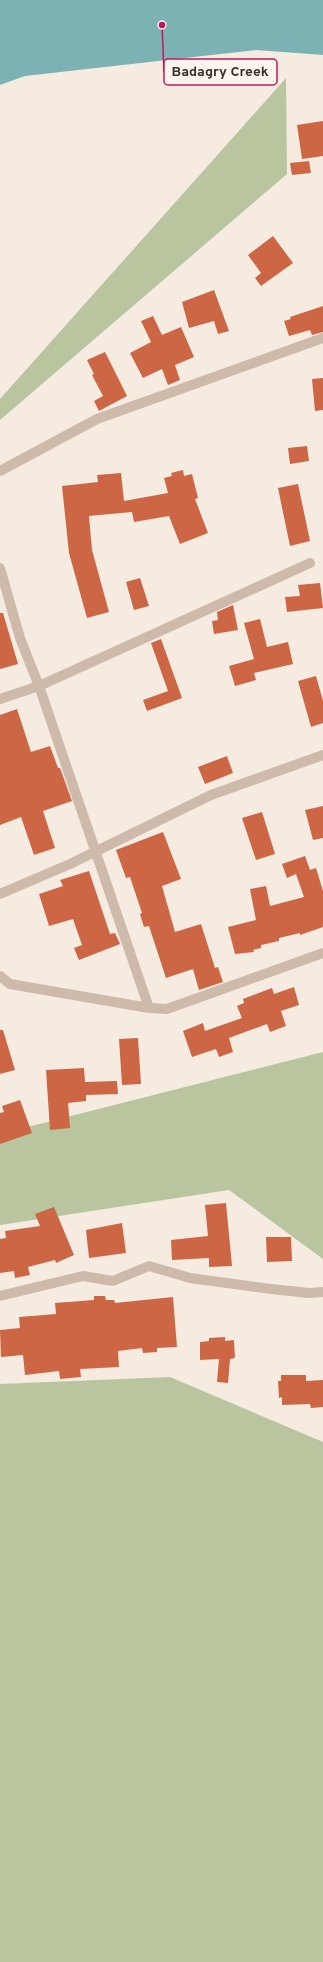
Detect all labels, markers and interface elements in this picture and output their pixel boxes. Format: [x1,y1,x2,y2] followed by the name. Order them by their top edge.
[164,59,277,85] callout: Badagry Creek
[171,64,269,81] text: Badagry Creek

